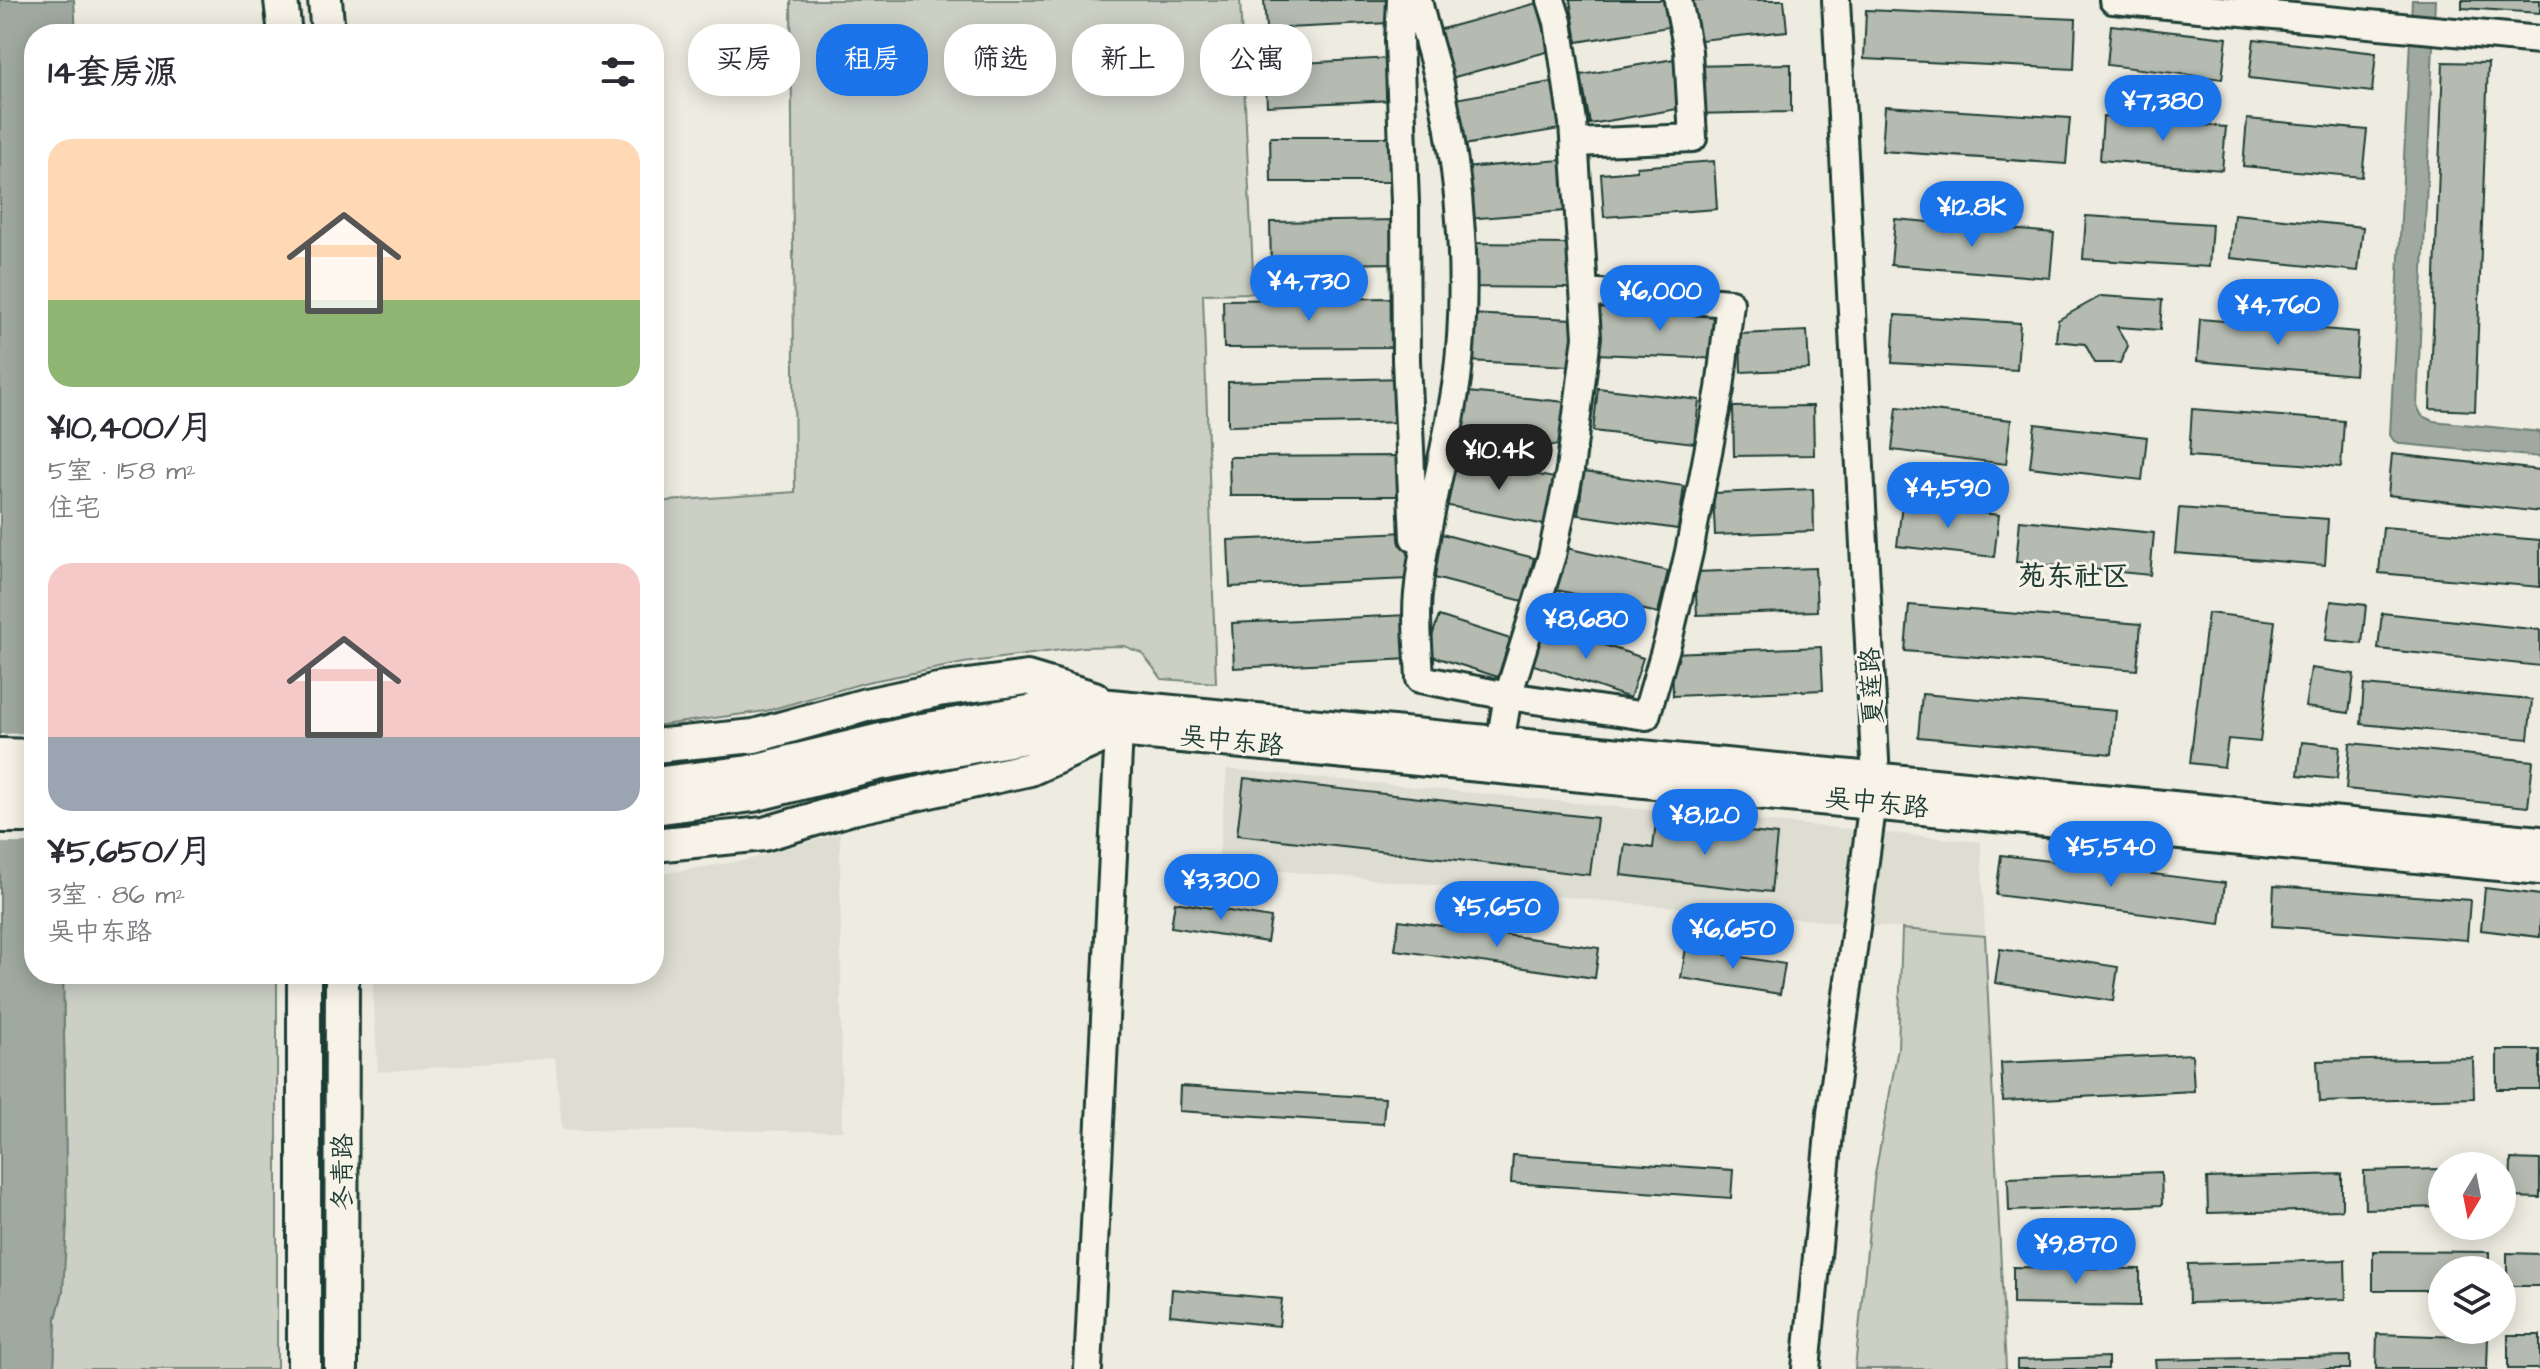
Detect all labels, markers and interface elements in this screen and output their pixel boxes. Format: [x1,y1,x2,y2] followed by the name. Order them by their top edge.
[688,24,800,96] chip: 买房
[816,24,928,96] chip: 租房
[944,24,1056,96] chip: 筛选
[1072,24,1184,96] chip: 新上
[1200,24,1312,96] chip: 公寓
[48,49,178,97] text: 14套房源
[596,50,640,94] icon: filters
[2098,75,2228,143] pin: ¥7,380
[2123,83,2204,119] text: ¥7,380
[1907,181,2037,249] pin: ¥12.8K
[1938,189,2006,225] text: ¥12.8K
[272,191,416,335] icon: home
[1244,255,1374,323] pin: ¥4,730
[1268,263,1350,299] text: ¥4,730
[1595,265,1725,333] pin: ¥6,000
[1618,273,1702,309] text: ¥6,000
[2213,279,2343,347] pin: ¥4,760
[2236,287,2320,323] text: ¥4,760
[48,404,214,452] text: ¥10,400/月
[1434,424,1564,492] pin: ¥10.4K
[1464,432,1534,468] text: ¥10.4K
[48,453,196,489] text: 5室 · 158 m²
[1883,462,2013,530] pin: ¥4,590
[1905,470,1991,506] text: ¥4,590
[48,490,100,526] text: 住宅
[2018,557,2130,596] district label: 苑东社区
[1521,593,1651,661] pin: ¥8,680
[1544,601,1628,637] text: ¥8,680
[272,615,416,759] icon: home
[1852,646,1892,726] street label: 夏莲路
[1178,718,1285,764] street label: 吴中东路
[1823,780,1930,826] street label: 吴中东路
[1640,789,1770,857] pin: ¥8,120
[1670,797,1740,833] text: ¥8,120
[2046,821,2176,889] pin: ¥5,540
[48,828,213,876] text: ¥5,650/月
[2066,829,2156,865] text: ¥5,540
[1156,854,1286,922] pin: ¥3,300
[1182,862,1260,898] text: ¥3,300
[48,877,185,913] text: 3室 · 86 m²
[1432,881,1562,949] pin: ¥5,650
[1453,889,1541,925] text: ¥5,650
[1668,903,1798,971] pin: ¥6,650
[1690,911,1776,947] text: ¥6,650
[48,914,152,950] text: 吴中东路
[325,1133,361,1211] street label: 冬青路
[2428,1152,2516,1240] north arrow
[2428,1152,2516,1344] map controls
[2011,1218,2141,1286] pin: ¥9,870
[2035,1226,2117,1262] text: ¥9,870
[2428,1256,2516,1344] button: layers

